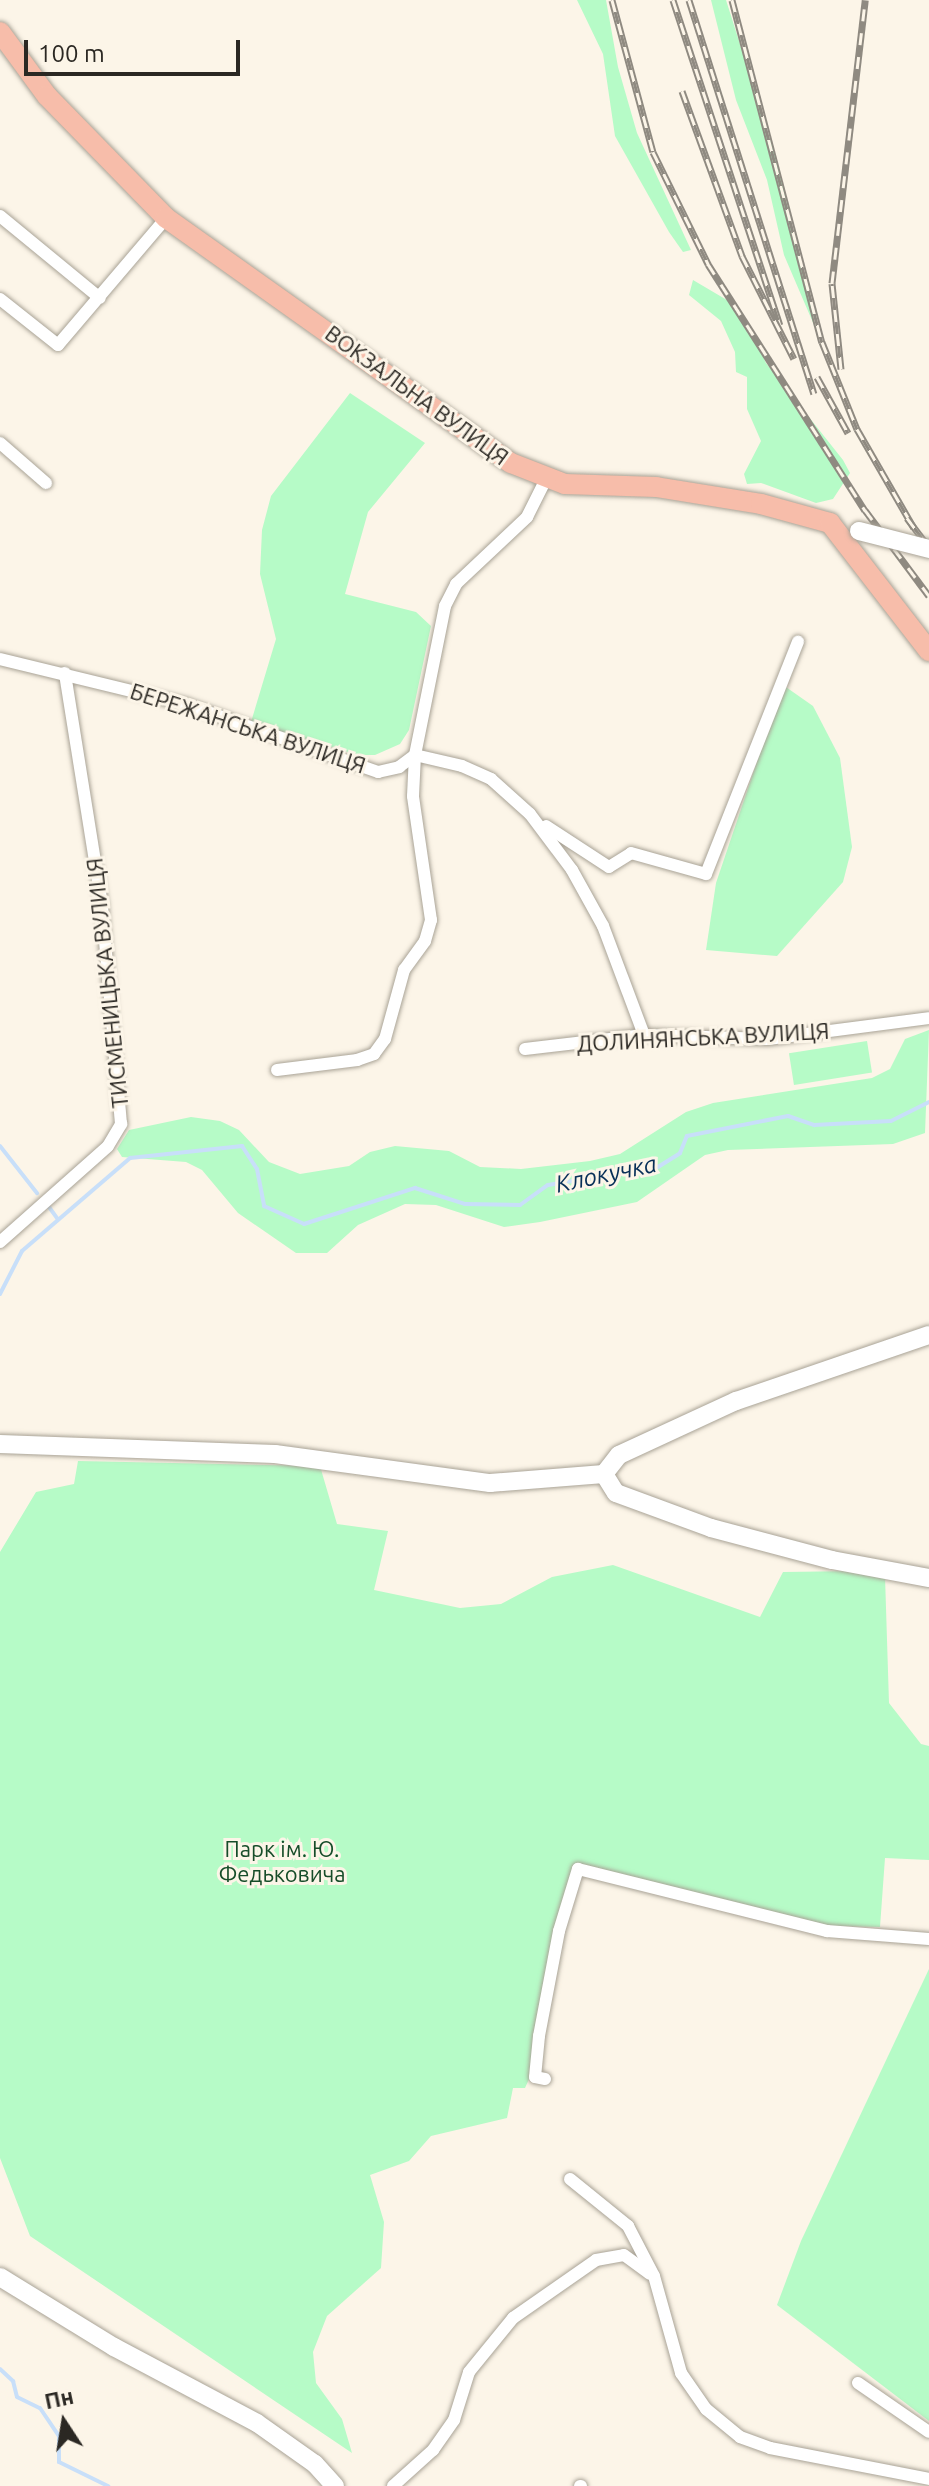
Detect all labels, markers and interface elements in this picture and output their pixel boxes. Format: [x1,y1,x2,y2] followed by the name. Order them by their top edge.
[28,24,244,74] scale bar
[38,40,105,67] text: 100 m
[320,320,514,470] street label: ВОКЗАЛЬНА ВУЛИЦЯ
[127,677,369,779] street label: БЕРЕЖАНСЬКА ВУЛИЦЯ
[81,857,133,1109] street label: ТИСМЕНИЦЬКА ВУЛИЦЯ
[576,1017,830,1057] street label: ДОЛИНЯНСЬКА ВУЛИЦЯ
[553,1149,659,1199] water label: Клокучка
[218,1835,346,1886] park label: Парк ім. Ю. Федьковича
[24,2382,104,2462] north arrow
[42,2383,76,2413] text: Пн

